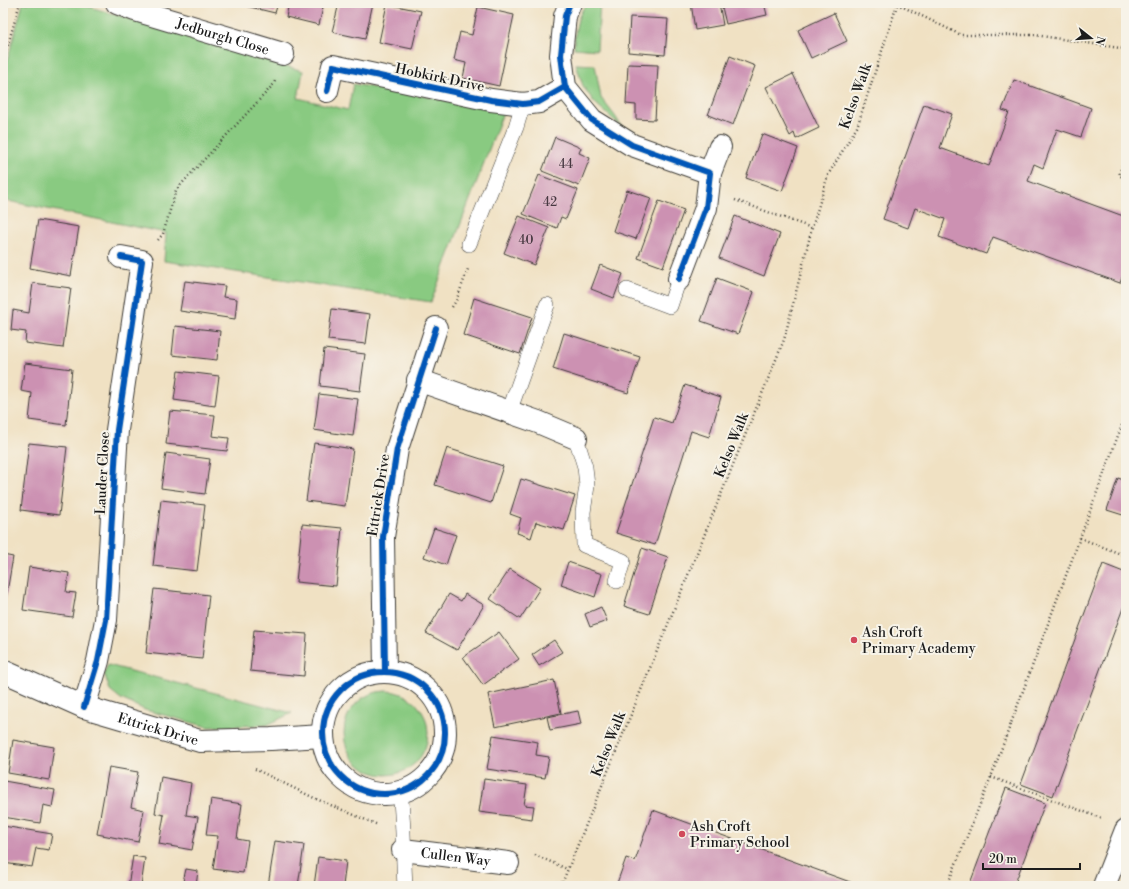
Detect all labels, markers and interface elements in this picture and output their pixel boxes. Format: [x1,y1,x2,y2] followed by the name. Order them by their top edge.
[173,14,271,59] street label: Jedburgh Close
[1071,18,1111,58] north arrow
[1092,34,1108,47] text: N
[394,60,486,96] street label: Hobkirk Drive
[836,60,876,132] street label: Kelso Walk
[559,157,573,172] house number: 44
[543,195,557,210] house number: 42
[518,233,534,248] house number: 40
[711,410,753,481] street label: Kelso Walk
[92,431,114,515] street label: Lauder Close
[364,453,394,538] street label: Ettrick Drive
[861,624,976,658] place label: Ash Croft Primary Academy
[849,635,859,645] marker: Ash Croft Primary Academy
[115,709,201,750] street label: Ettrick Drive
[588,709,630,780] street label: Kelso Walk
[689,818,789,852] place label: Ash Croft Primary School
[677,829,687,839] marker: Ash Croft Primary School
[420,844,491,871] street label: Cullen Way
[983,845,1080,871] scale bar
[989,852,1017,867] text: 20 m

